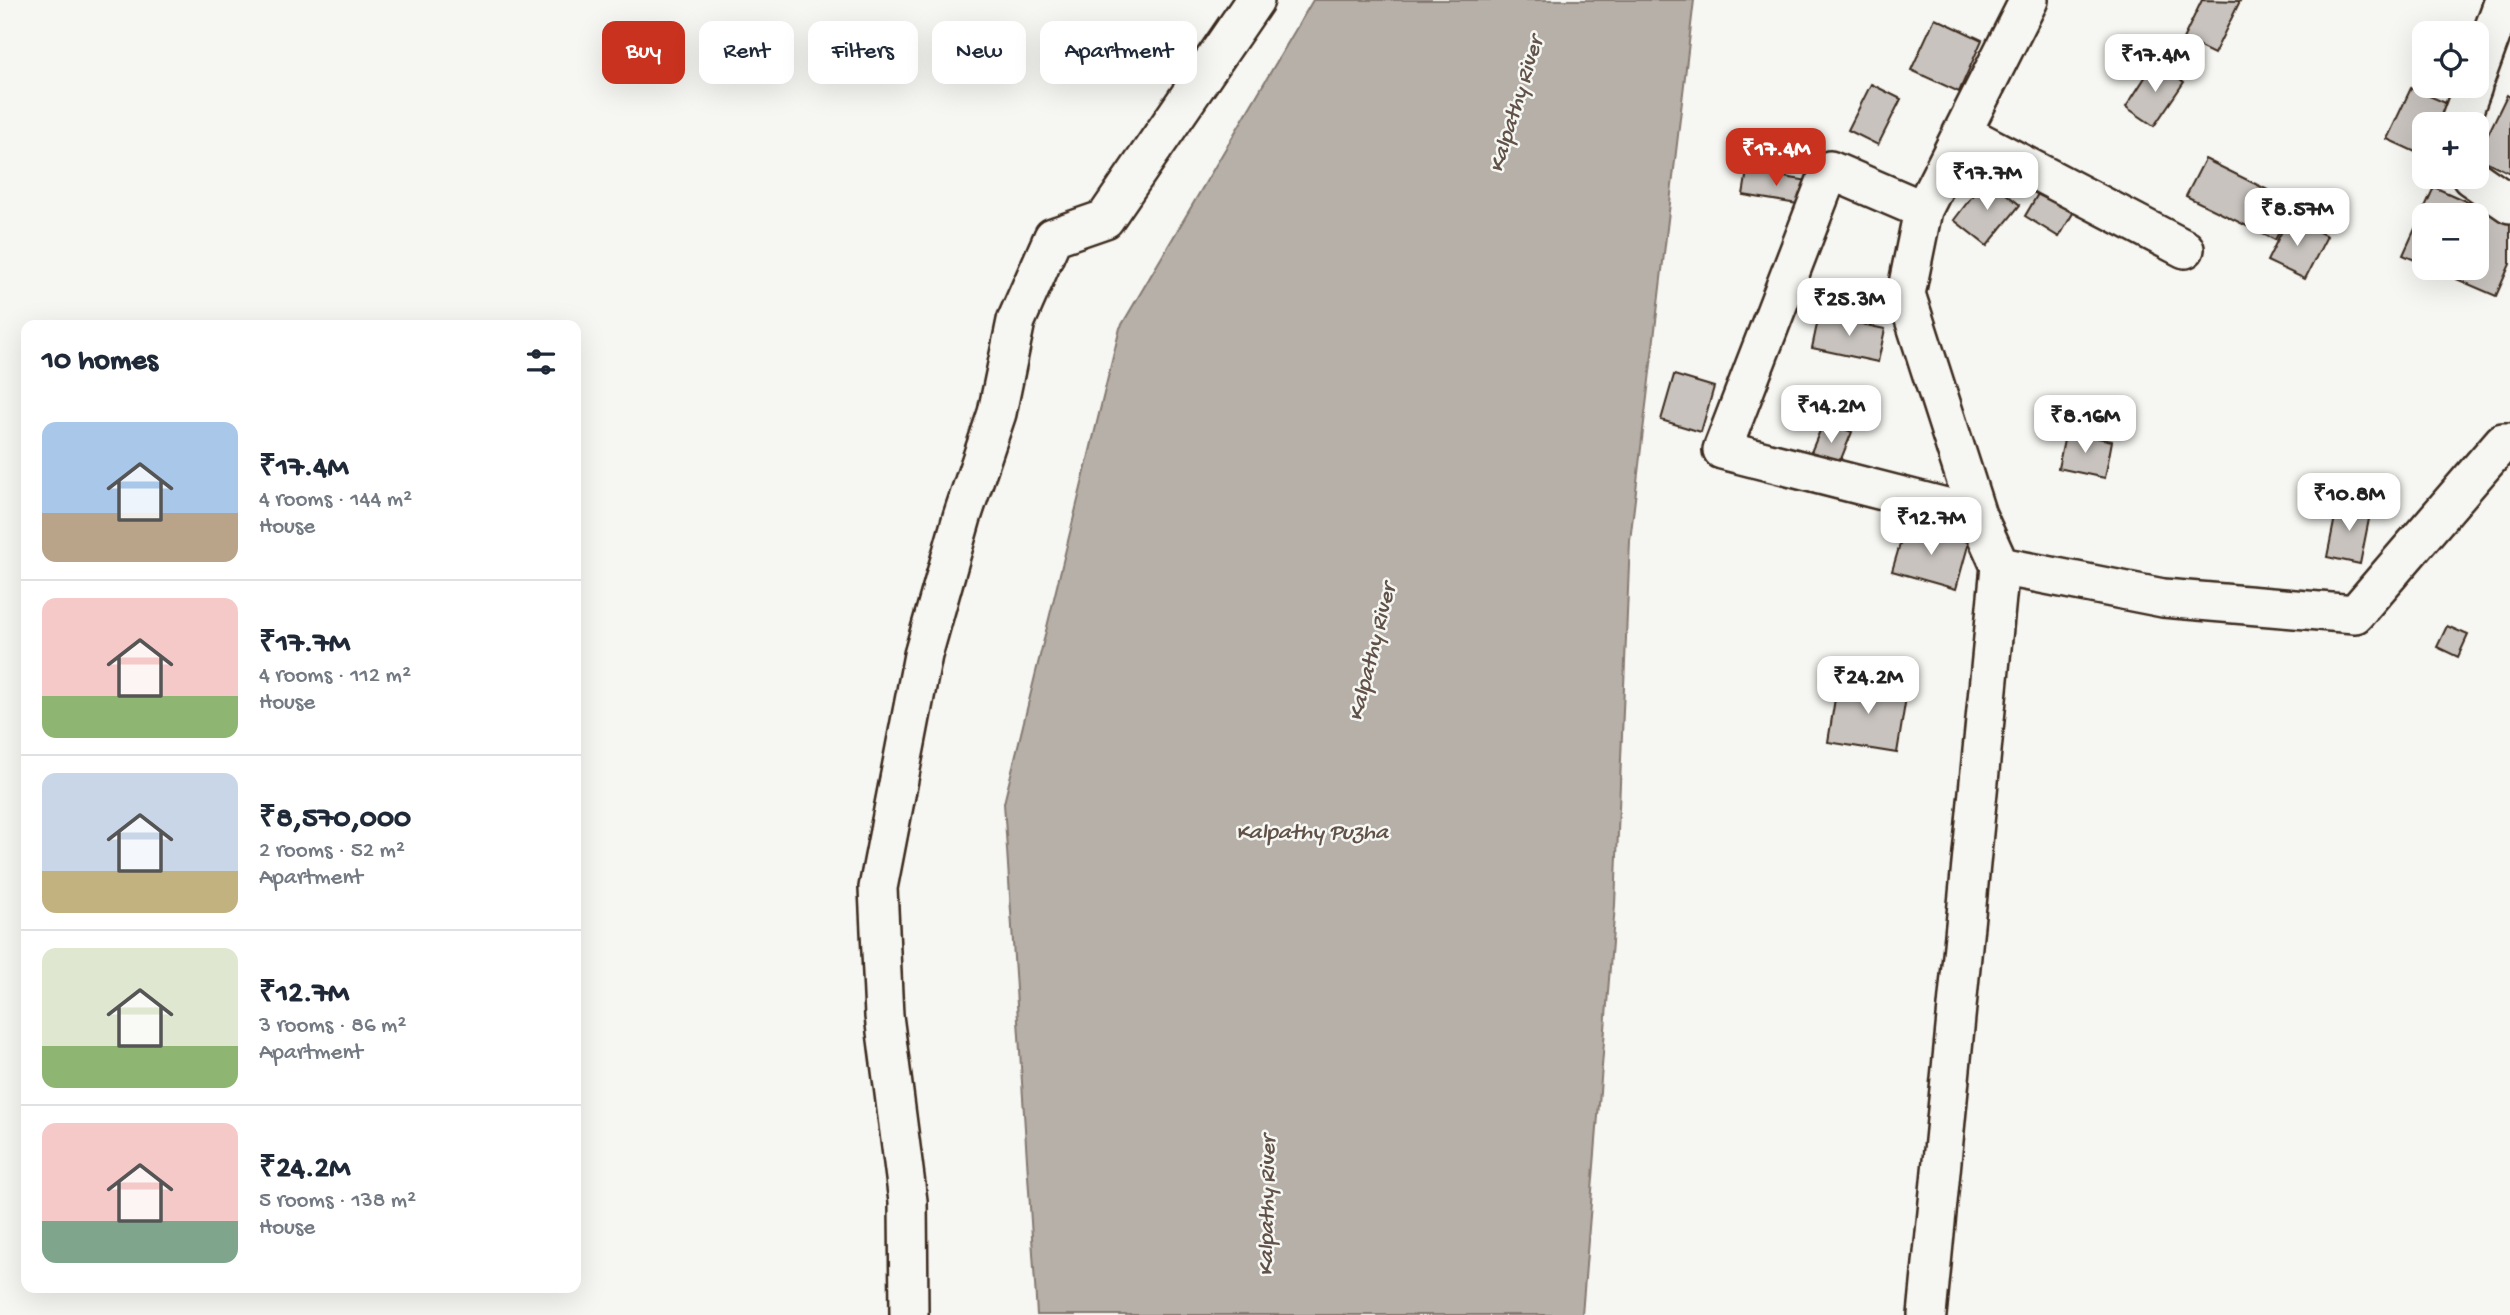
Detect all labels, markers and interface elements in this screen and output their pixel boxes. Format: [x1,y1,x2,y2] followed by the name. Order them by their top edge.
[602,21,685,84] chip: Buy
[699,21,794,84] chip: Rent
[808,21,918,84] chip: Filters
[932,21,1026,84] chip: New
[1040,21,1197,84] chip: Apartment
[2412,21,2489,280] map controls
[2412,21,2489,98] button: locate
[1484,29,1552,176] water label: Kalpathy River
[2098,34,2212,94] pin: ₹17.4M
[2121,43,2189,70] text: ₹17.4M
[2412,112,2489,189] button: +
[1719,128,1833,188] pin: ₹17.4M
[1742,137,1810,164] text: ₹17.4M
[1930,152,2044,212] pin: ₹17.7M
[1952,161,2022,188] text: ₹17.7M
[2240,188,2354,248] pin: ₹8.57M
[2261,197,2334,224] text: ₹8.57M
[2412,203,2489,280] button: −
[1792,278,1906,338] pin: ₹25.3M
[1813,287,1885,314] text: ₹25.3M
[522,343,560,381] icon: filters
[42,345,158,380] text: 10 homes
[1774,386,1888,445] pin: ₹14.2M
[1797,394,1865,421] text: ₹14.2M
[2028,396,2142,455] pin: ₹8.16M
[2050,404,2120,431] text: ₹8.16M
[98,450,182,534] icon: home
[259,452,348,487] text: ₹17.4M
[2292,474,2406,533] pin: ₹10.8M
[2313,482,2385,509] text: ₹10.8M
[259,487,412,514] text: 4 rooms · 144 m²
[1874,498,1988,557] pin: ₹12.7M
[1897,506,1965,533] text: ₹12.7M
[259,514,315,541] text: House
[1343,577,1405,724] water label: Kalpathy River
[98,626,182,710] icon: home
[259,628,350,663] text: ₹17.7M
[1811,656,1925,716] pin: ₹24.2M
[259,663,411,690] text: 4 rooms · 112 m²
[1833,665,1903,692] text: ₹24.2M
[259,690,315,717] text: House
[98,801,182,885] icon: home
[259,803,411,838] text: ₹8,570,000
[1236,820,1389,847] water label: Kalpathy Puzha
[259,838,405,865] text: 2 rooms · 52 m²
[259,865,363,892] text: Apartment
[98,976,182,1060] icon: home
[259,978,349,1013] text: ₹12.7M
[259,1013,406,1040] text: 3 rooms · 86 m²
[259,1040,363,1067] text: Apartment
[1254,1131,1283,1276] water label: Kalpathy River
[98,1151,182,1235] icon: home
[259,1153,350,1188] text: ₹24.2M
[259,1188,416,1215] text: 5 rooms · 138 m²
[259,1215,315,1242] text: House

